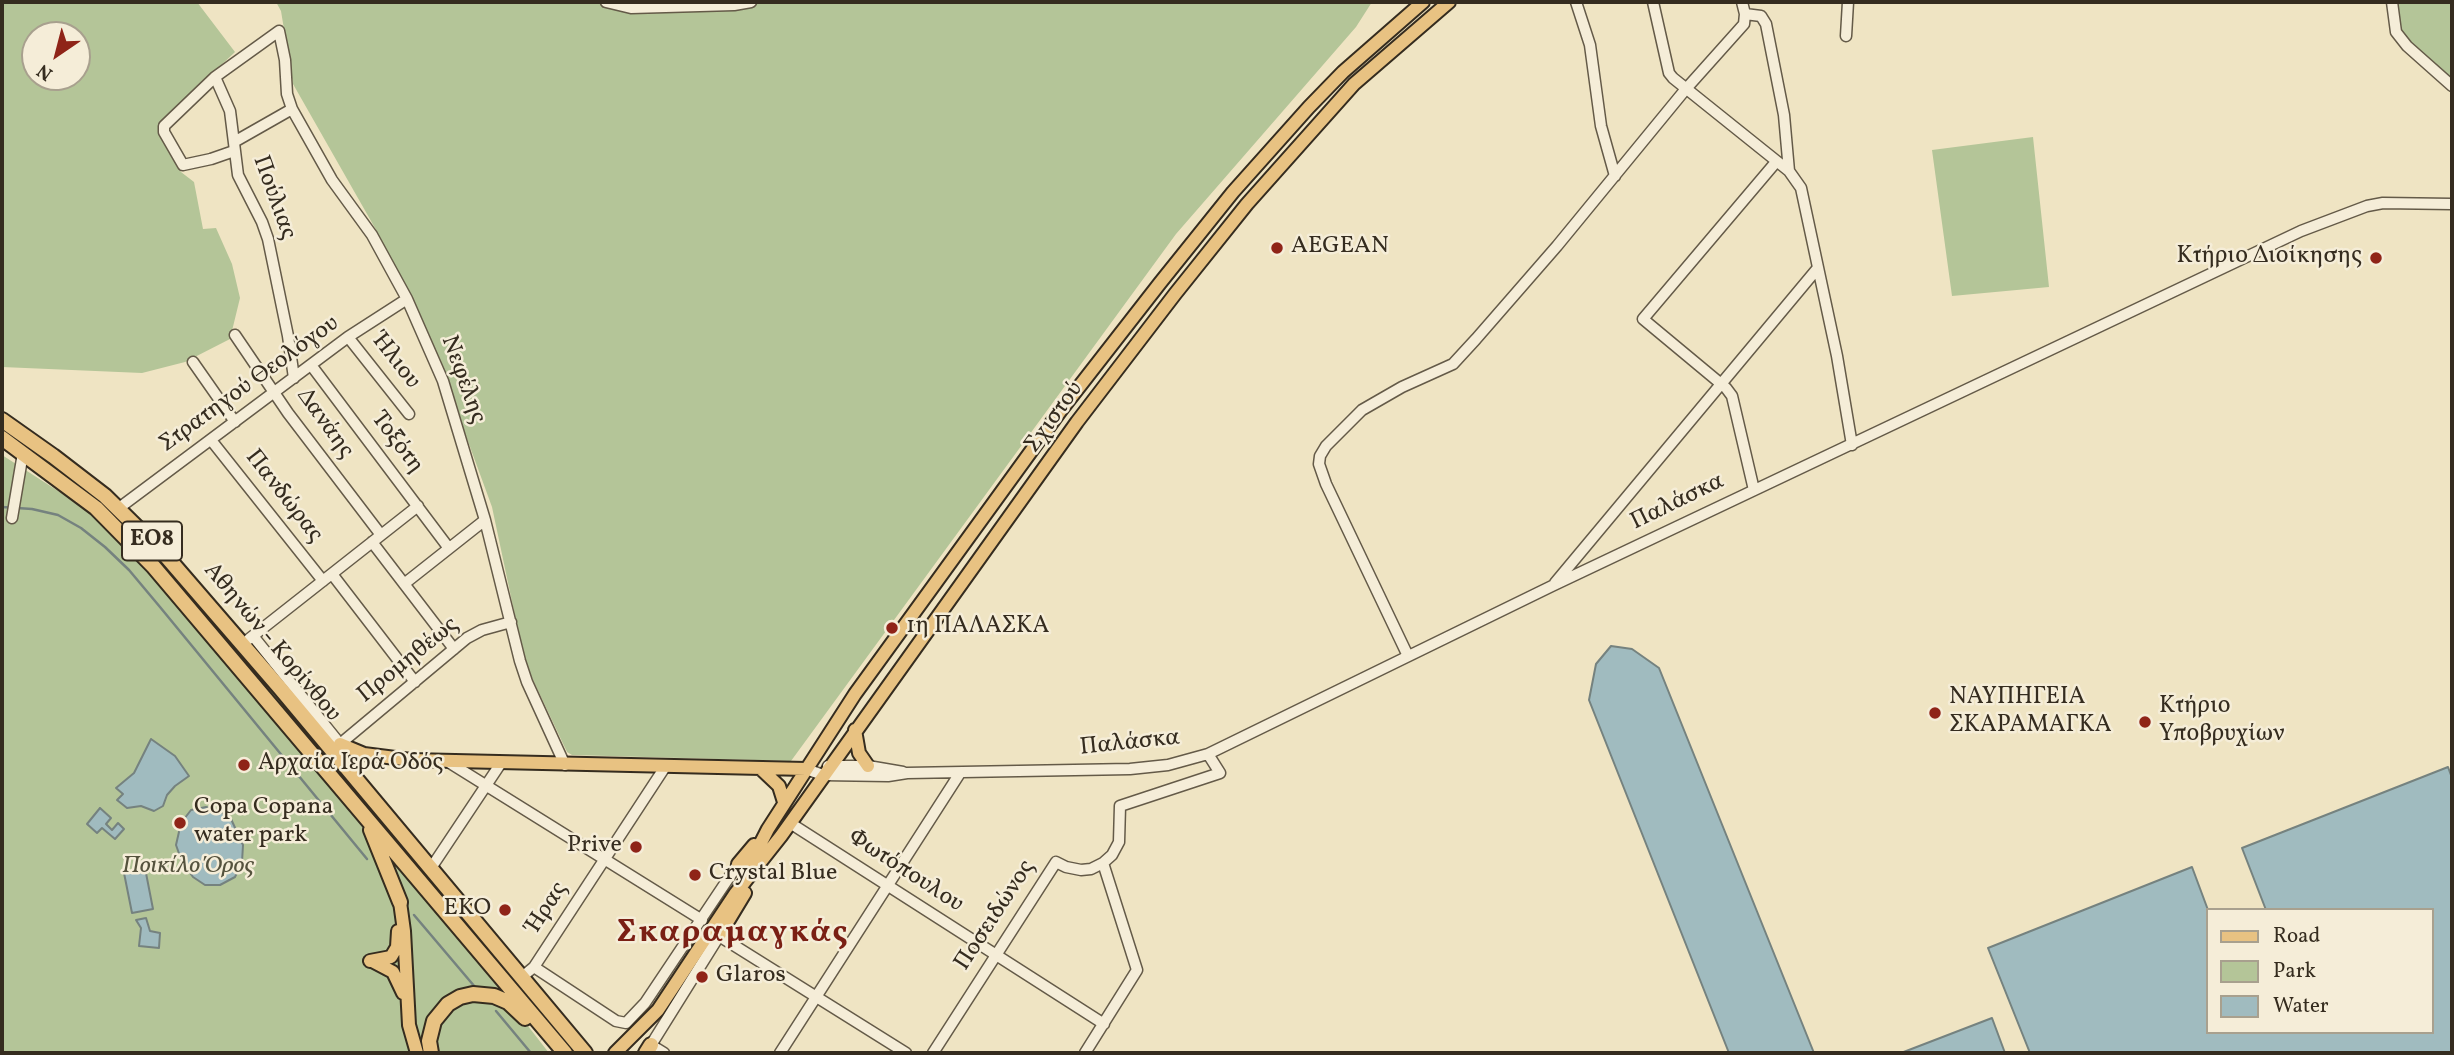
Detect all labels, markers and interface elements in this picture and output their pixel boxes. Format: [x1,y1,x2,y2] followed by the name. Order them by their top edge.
[21,21,91,91] north arrow
[32,57,58,86] text: N
[245,152,301,244] street label: Πούλιας
[1291,234,1389,262] place label: AEGEAN
[1269,240,1285,256] marker: AEGEAN
[2176,244,2362,272] place label: Κτήριο Διοίκησης
[2368,250,2384,266] marker: Κτήριο Διοίκησης
[155,310,345,460] street label: Στρατηγού Θεολόγου
[364,328,426,396] street label: Ήλιου
[433,332,491,428] street label: Νεφέλης
[1019,377,1091,459] street label: Σχιστού
[289,383,359,465] street label: Δανάης
[363,406,429,480] street label: Τοξότη
[238,445,328,549] street label: Πανδώρας
[1627,468,1729,538] street label: Παλάσκα
[122,522,182,561] road number: ΕΟ8
[196,558,346,728] street label: Αθηνών - Κορίνθου
[353,612,465,710] street label: Προμηθέως
[906,614,1049,642] place label: 1η ΠΑΛΑΣΚΑ
[884,620,900,636] marker: 1η ΠΑΛΑΣΚΑ
[1949,685,2112,741] place label: ΝΑΥΠΗΓΕΙΑ ΣΚΑΡΑΜΑΓΚΑ
[2159,694,2284,750] place label: Κτήριο Υποβρυχίων
[1927,705,1943,721] marker: ΝΑΥΠΗΓΕΙΑ ΣΚΑΡΑΜΑΓΚΑ
[2137,714,2153,730] marker: Κτήριο Υποβρυχίων
[1079,724,1181,764] street label: Παλάσκα
[258,751,443,779] place label: Αρχαία Ιερά Οδός
[236,757,252,773] marker: Αρχαία Ιερά Οδός
[194,795,333,851] place label: Copa Copana water park
[172,815,188,831] marker: Copa Copana water park
[842,824,968,920] street label: Φωτόπουλου
[567,833,622,861] place label: Prive
[628,839,644,855] marker: Prive
[122,854,254,882] park label: Ποικίλο Όρος
[950,855,1042,977] street label: Ποσειδώνος
[709,861,837,889] place label: Crystal Blue
[687,867,703,883] marker: Crystal Blue
[521,877,575,939] street label: Ήρας
[443,896,491,924] place label: EKO
[497,902,513,918] marker: EKO
[2206,908,2433,1034] legend
[618,916,848,954] district label: Σκαραμαγκάς
[2273,922,2320,951] text: Road
[2273,957,2316,986] text: Park
[716,963,786,991] place label: Glaros
[694,969,710,985] marker: Glaros
[2273,992,2329,1021] text: Water

